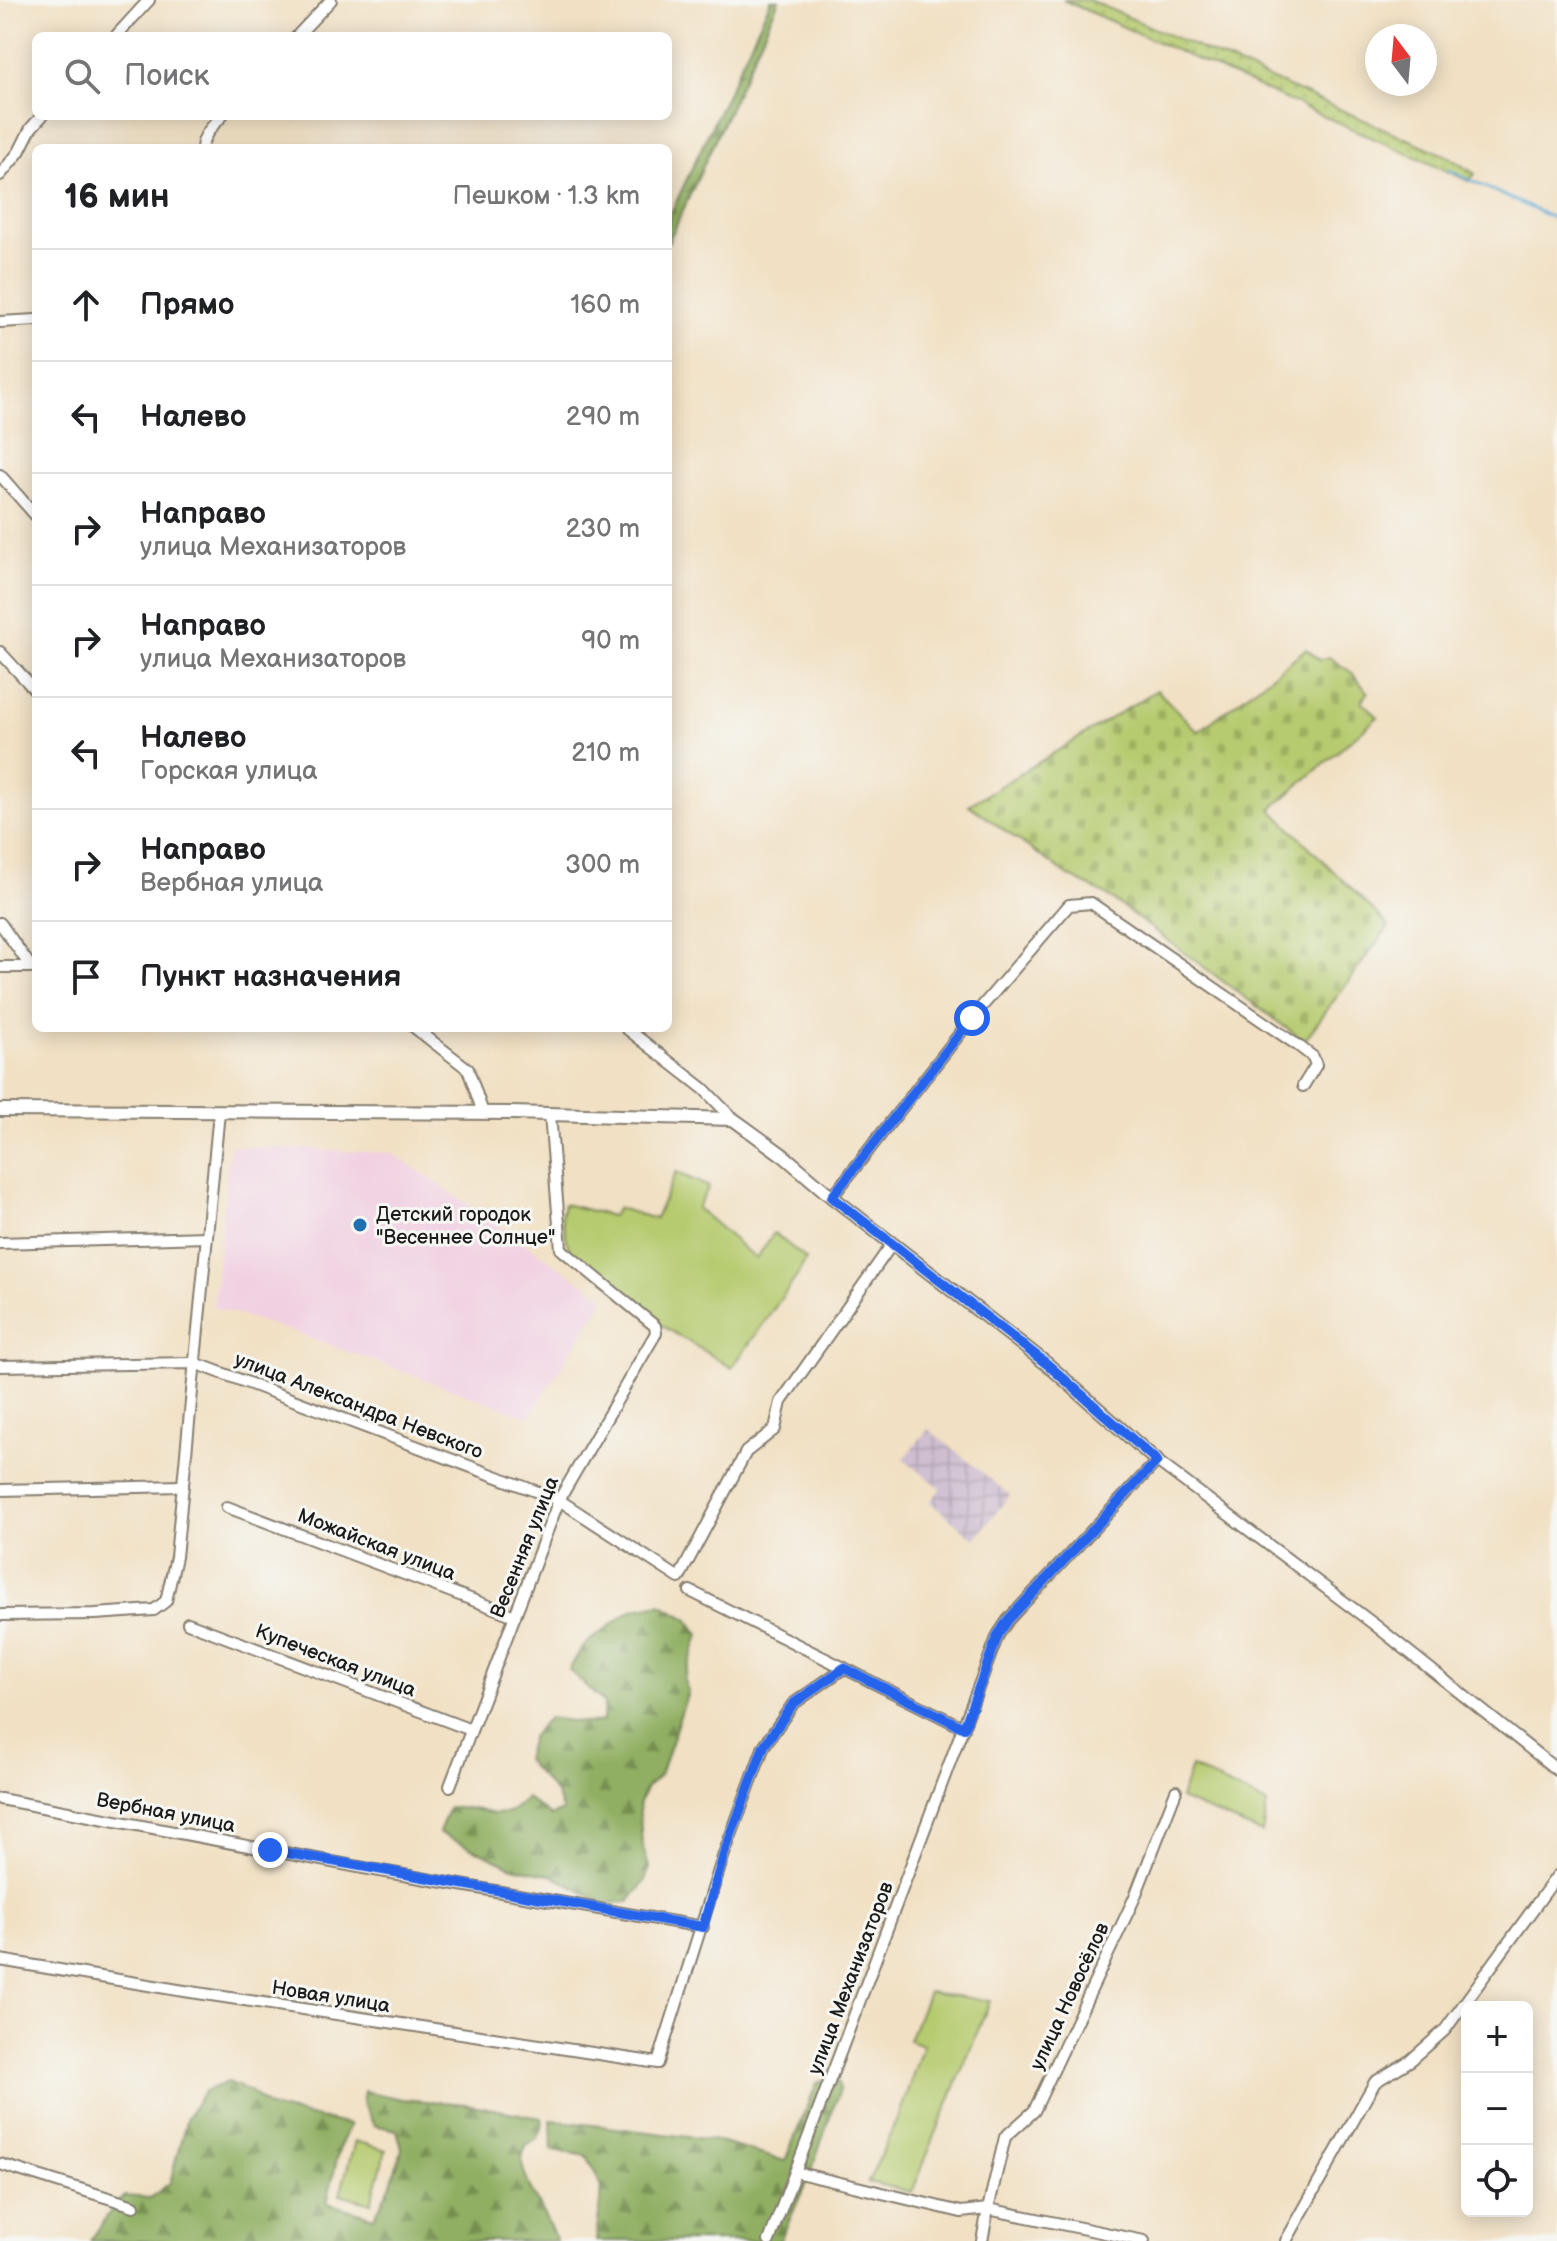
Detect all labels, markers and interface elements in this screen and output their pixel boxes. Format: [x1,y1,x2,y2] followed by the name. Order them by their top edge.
[1365,24,1437,96] north arrow
[32,32,672,120] search box
[60,54,104,98] icon: search
[124,58,210,94] text: Поиск
[64,176,170,217] text: 16 мин
[453,181,640,212] text: Пешком · 1.3 km
[64,283,108,327] icon: ahead
[140,287,234,323] text: Прямо
[570,290,640,321] text: 160 m
[64,395,108,439] icon: left
[140,399,246,435] text: Налево
[566,402,640,433] text: 290 m
[140,496,266,532] text: Направо
[64,507,108,551] icon: right
[565,514,640,545] text: 230 m
[140,532,406,563] text: улица Механизаторов
[140,608,266,644] text: Направо
[64,619,108,663] icon: right
[581,626,640,657] text: 90 m
[140,644,406,675] text: улица Механизаторов
[140,720,246,756] text: Налево
[64,731,108,775] icon: left
[571,738,640,769] text: 210 m
[140,756,318,787] text: Горская улица
[140,832,266,868] text: Направо
[64,843,108,887] icon: right
[565,850,640,881] text: 300 m
[140,868,323,899] text: Вербная улица
[64,955,108,999] icon: arrive
[140,959,401,995] text: Пункт назначения
[954,1000,990,1036] route start
[376,1203,555,1250] place label: Детский городок "Весеннее Солнце"
[351,1216,369,1234] marker: Детский городок "Весеннее Солнце"
[231,1347,486,1464] street label: улица Александра Невского
[486,1473,564,1622] street label: Весенняя улица
[294,1504,459,1586] street label: Можайская улица
[252,1619,420,1703] street label: Купеческая улица
[94,1788,238,1838] street label: Вербная улица
[252,1832,288,1868] route end
[803,1878,899,2078] street label: улица Механизаторов
[1025,1918,1115,2074] street label: улица Новосёлов
[270,1976,392,2018] street label: Новая улица
[1461,2001,1533,2217] map controls
[1461,2001,1533,2073] button: +
[1461,2073,1533,2145] button: −
[1461,2145,1533,2217] button: locate

